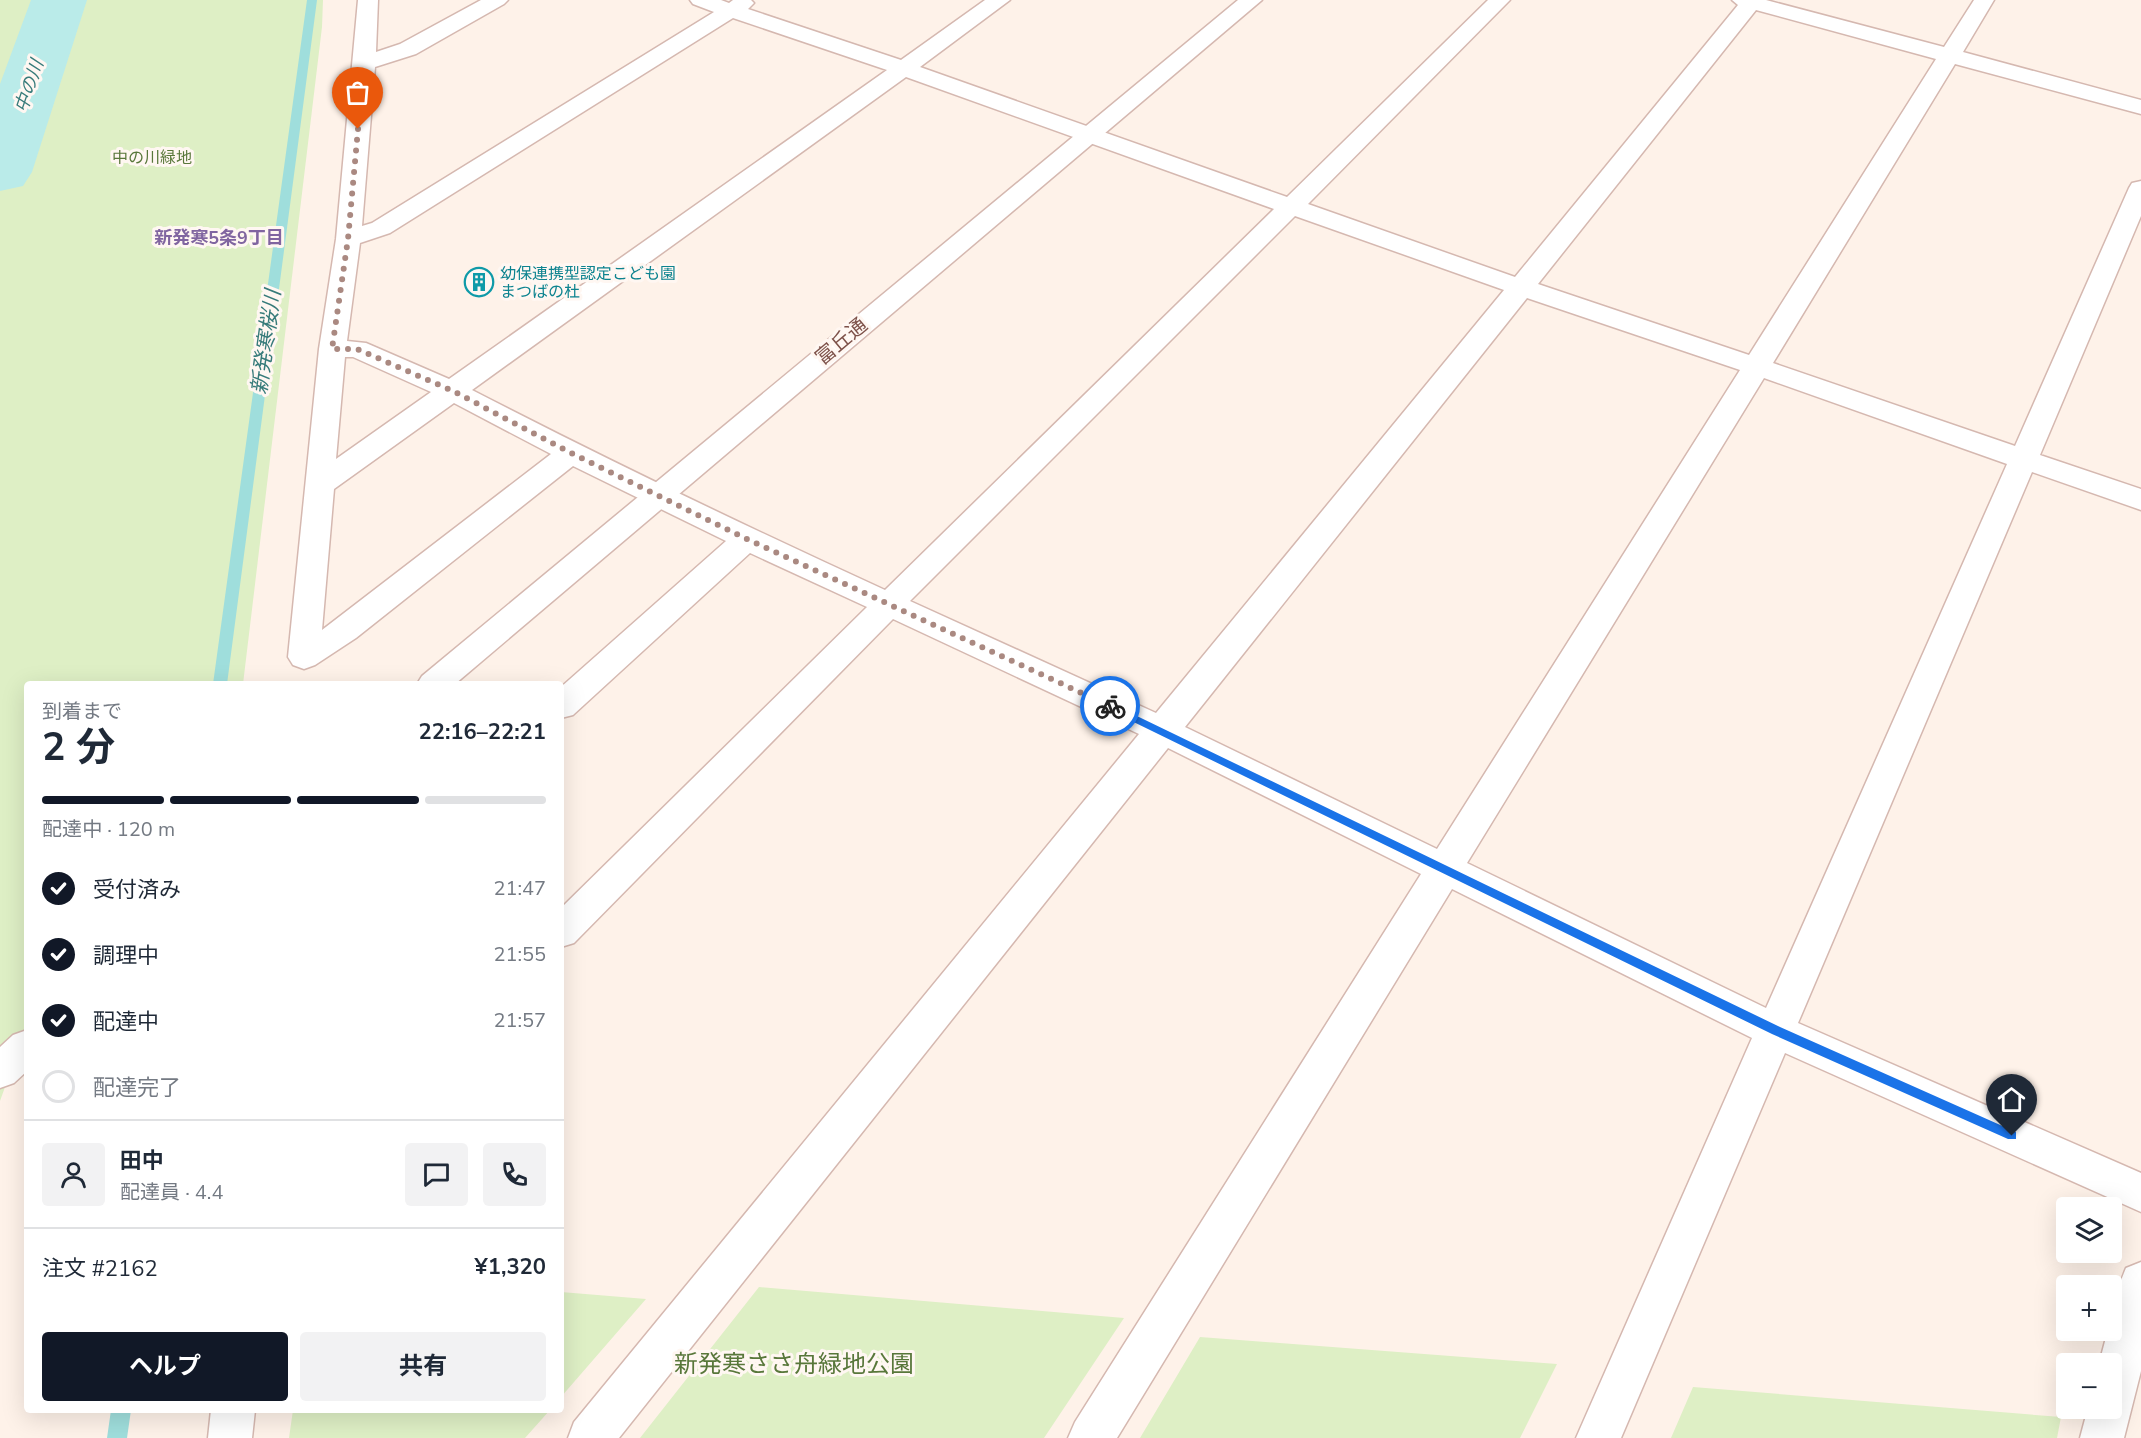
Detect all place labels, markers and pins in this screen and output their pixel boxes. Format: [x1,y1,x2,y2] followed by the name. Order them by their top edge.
[332,67,383,129] pin
[500,263,676,303] place label: 幼保連携型認定こども園 まつばの杜
[463,266,495,298] building icon: 幼保連携型認定こども園 まつばの杜
[1986,1074,2037,1136] pin

